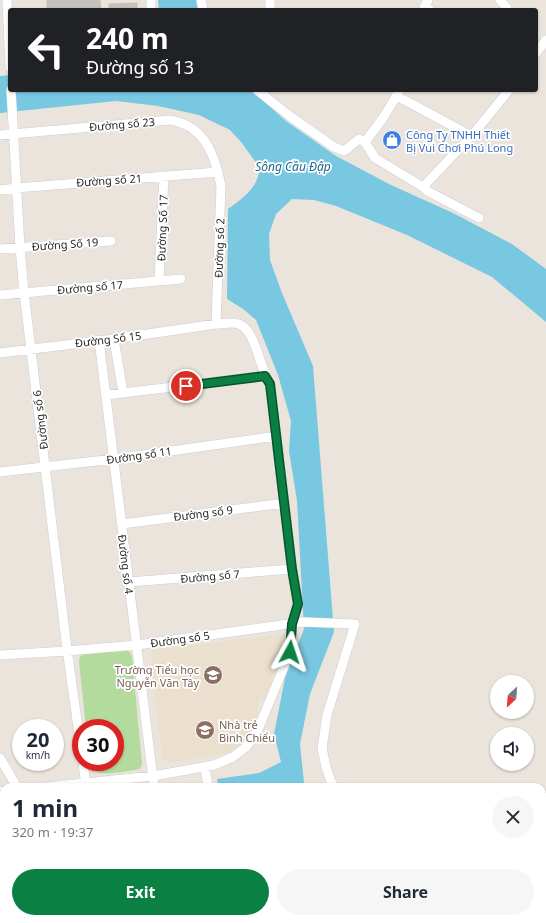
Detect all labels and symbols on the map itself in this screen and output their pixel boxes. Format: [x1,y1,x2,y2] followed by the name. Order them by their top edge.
[88,114,156,134] street label: Đường số 23
[406,127,513,155] place label: Công Ty TNHH Thiết Bị Vui Chơi Phú Long
[381,129,403,151] shop icon: Công Ty TNHH Thiết Bị Vui Chơi Phú Long
[255,158,331,175] water label: Sông Cầu Đập
[76,170,142,190] street label: Đường số 21
[153,194,171,262] street label: Đường Số 17
[210,218,228,278] street label: Đường số 2
[31,234,99,254] street label: Đường Số 19
[56,277,124,297] street label: Đường số 17
[74,327,142,351] street label: Đường Số 15
[169,369,203,403] pin
[29,389,51,451] street label: Đường số 6
[105,443,173,467] street label: Đường số 11
[172,502,234,524] street label: Đường số 9
[115,533,137,595] street label: Đường số 4
[180,566,240,586] street label: Đường số 7
[149,627,211,651] street label: Đường số 5
[269,631,311,673] position arrow
[115,662,199,690] place label: Trường Tiểu học Nguyễn Văn Tây
[202,664,224,686] school or university icon: Trường Tiểu học Nguyễn Văn Tây
[490,675,534,719] north arrow
[219,717,275,745] place label: Nhà trẻ Bình Chiểu
[72,719,124,771] speed limit sign: 30
[194,719,216,741] school or university icon: Nhà trẻ Bình Chiểu

